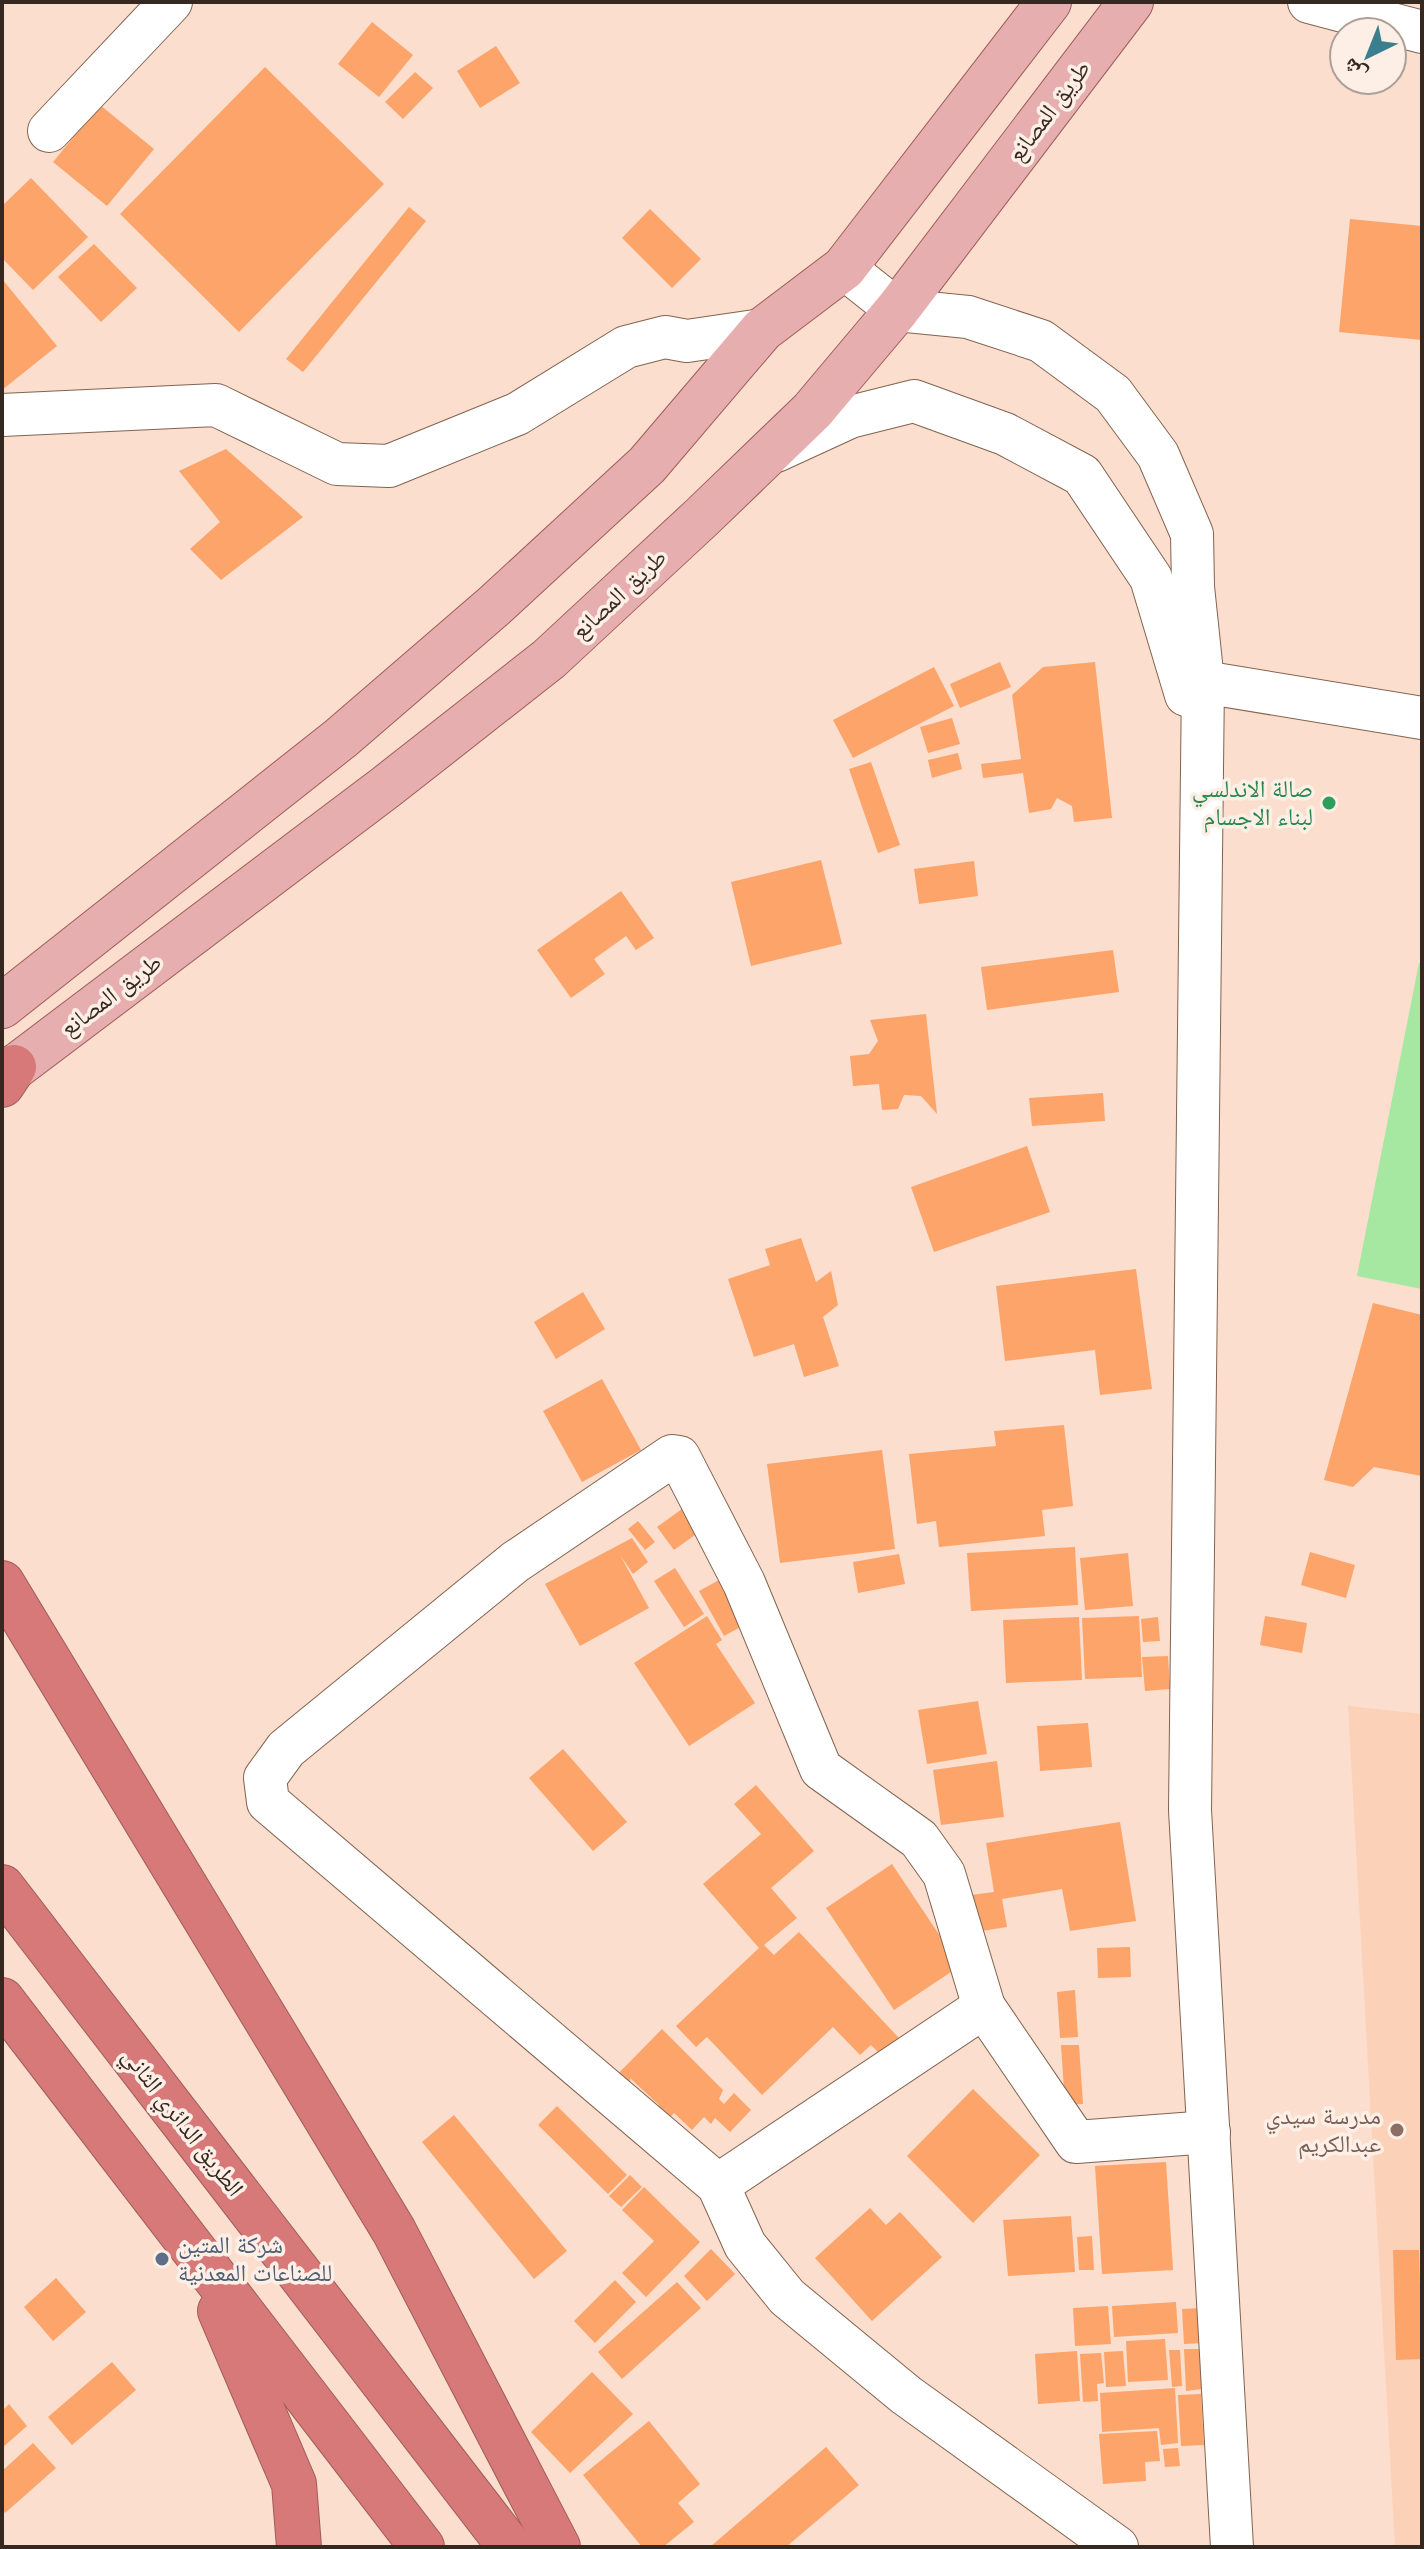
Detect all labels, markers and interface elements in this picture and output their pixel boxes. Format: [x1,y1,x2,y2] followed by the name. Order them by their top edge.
[1328,16,1408,96] north arrow
[1337,52,1372,88] text: ش
[1001,54,1097,168] street label: طريق المصانع
[565,542,673,646] street label: طريق المصانع
[1192,774,1313,833] place label: صالة الاندلسي لبناء الاجسام
[1320,794,1338,812] marker: صالة الاندلسي لبناء الاجسام
[54,947,168,1043] street label: طريق المصانع
[112,2042,250,2205] street label: الطريق الدائري الثاني
[1265,2101,1381,2160] place label: مدرسة سيدي عبدالكريم
[1388,2121,1406,2139] marker: مدرسة سيدي عبدالكريم
[178,2230,332,2287] place label: شركة المتين للصناعات المعدنية
[153,2250,171,2268] marker: شركة المتين للصناعات المعدنية

